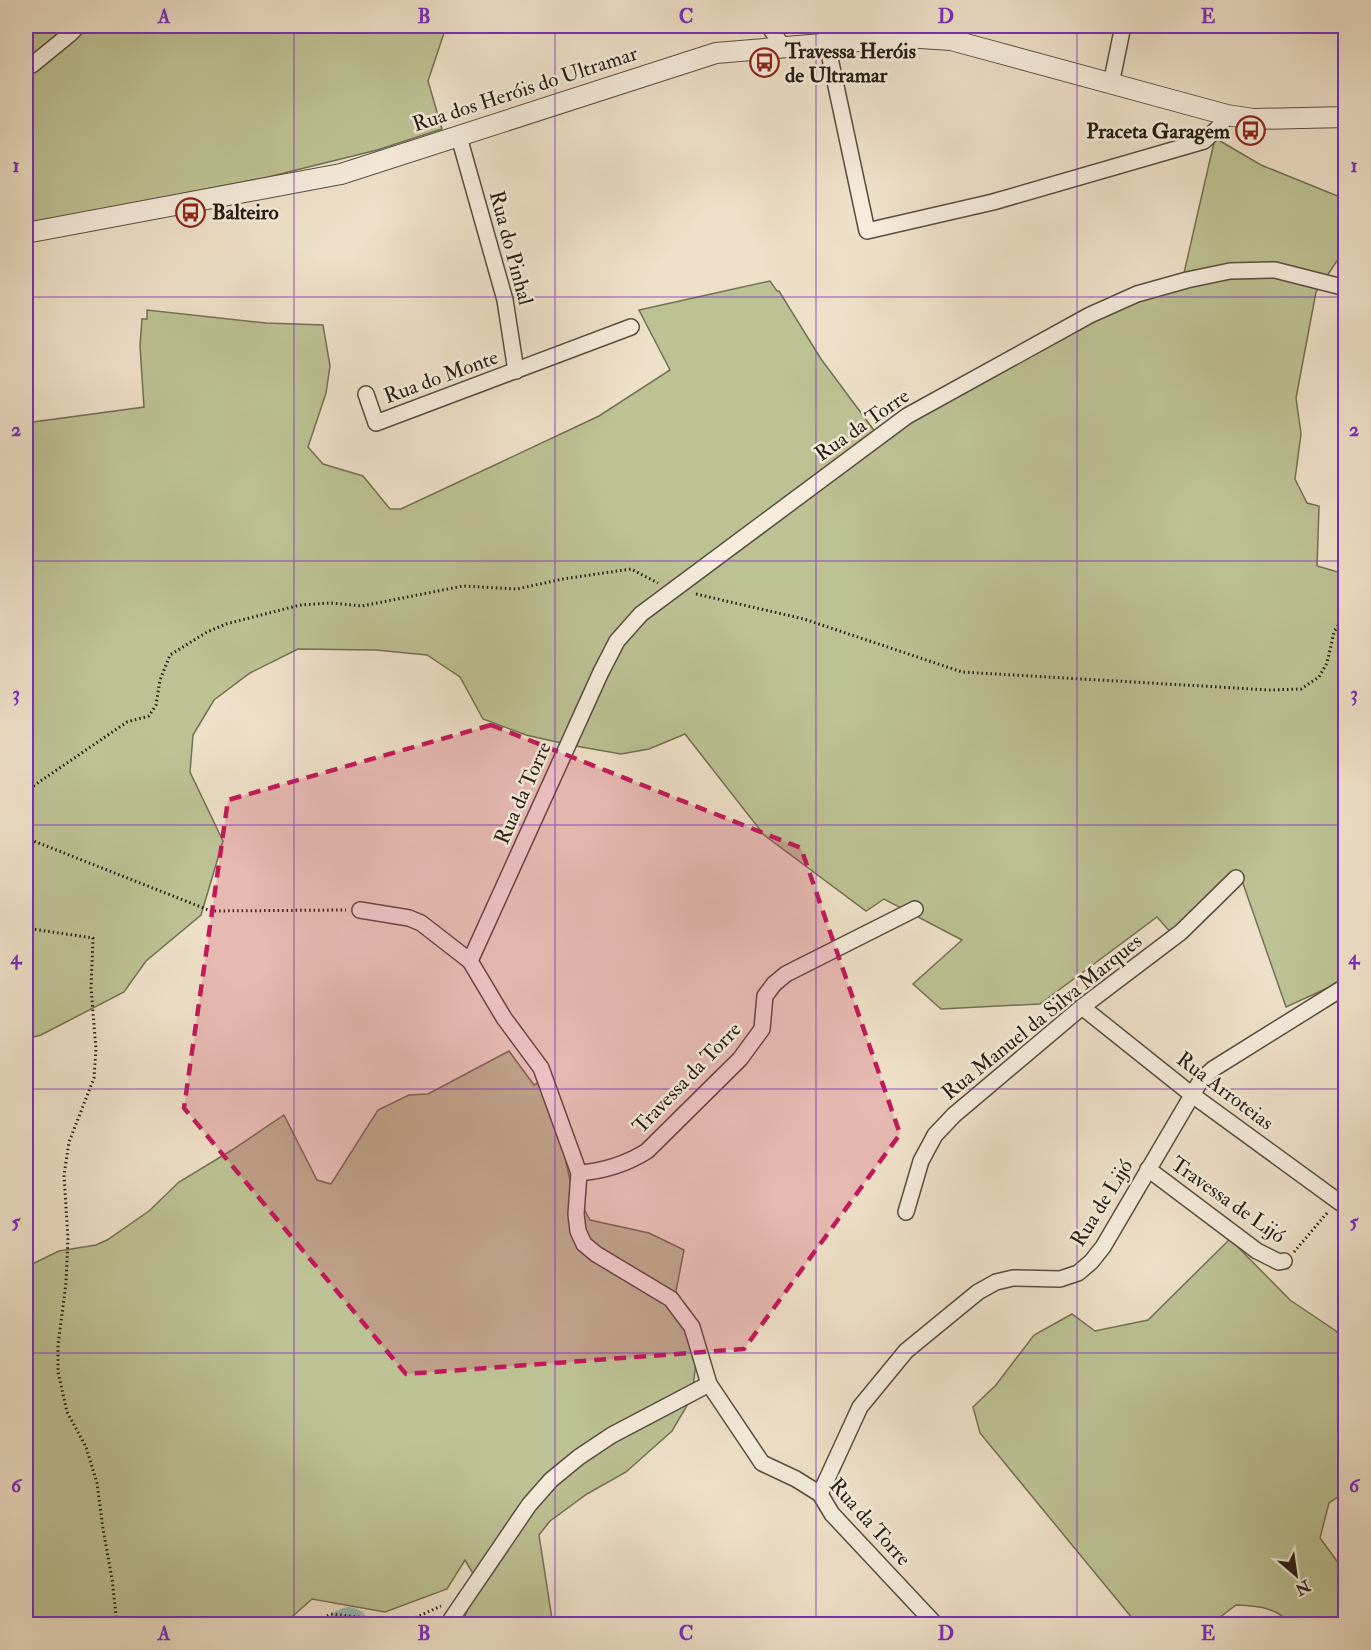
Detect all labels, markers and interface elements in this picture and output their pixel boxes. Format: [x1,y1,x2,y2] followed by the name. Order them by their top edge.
[157,4,171,29] text: A
[417,4,431,29] text: B
[679,4,693,29] text: C
[938,4,954,29] text: D
[1201,4,1216,29] text: E
[784,38,916,89] place label: Travessa Heróis de Ultramar
[409,40,641,138] street label: Rua dos Heróis do Ultramar
[748,47,780,79] bus stop icon: Travessa Heróis de Ultramar
[1235,115,1267,147] bus stop icon: Praceta Garagem
[1086,118,1231,145] place label: Praceta Garagem
[12,153,20,178] text: 1
[1350,153,1358,178] text: 1
[483,188,539,309] street label: Rua do Pinhal
[175,196,207,228] bus stop icon: Balteiro
[212,199,279,226] place label: Balteiro
[380,344,502,410] street label: Rua do Monte
[809,382,915,467] street label: Rua da Torre
[11,417,21,442] text: 2
[1349,417,1359,442] text: 2
[12,681,20,706] text: 3
[1350,681,1358,706] text: 3
[488,737,558,849] street label: Rua da Torre
[936,928,1148,1106] street label: Rua Manuel da Silva Marques
[10,945,23,970] text: 4
[1348,945,1361,970] text: 4
[627,1016,747,1140] street label: Travessa da Torre
[1171,1046,1279,1136] street label: Rua Arroteias
[1165,1151,1291,1249] street label: Travessa de Lijó
[1065,1154,1139,1252] street label: Rua de Lijó
[12,1209,22,1234] text: 5
[1350,1209,1360,1234] text: 5
[823,1472,917,1572] street label: Rua da Torre
[11,1473,23,1498] text: 6
[1349,1473,1361,1498] text: 6
[1266,1545,1326,1605] north arrow
[1291,1575,1315,1600] text: N
[157,1621,171,1646] text: A
[417,1621,431,1646] text: B
[679,1621,693,1646] text: C
[938,1621,954,1646] text: D
[1201,1621,1216,1646] text: E

